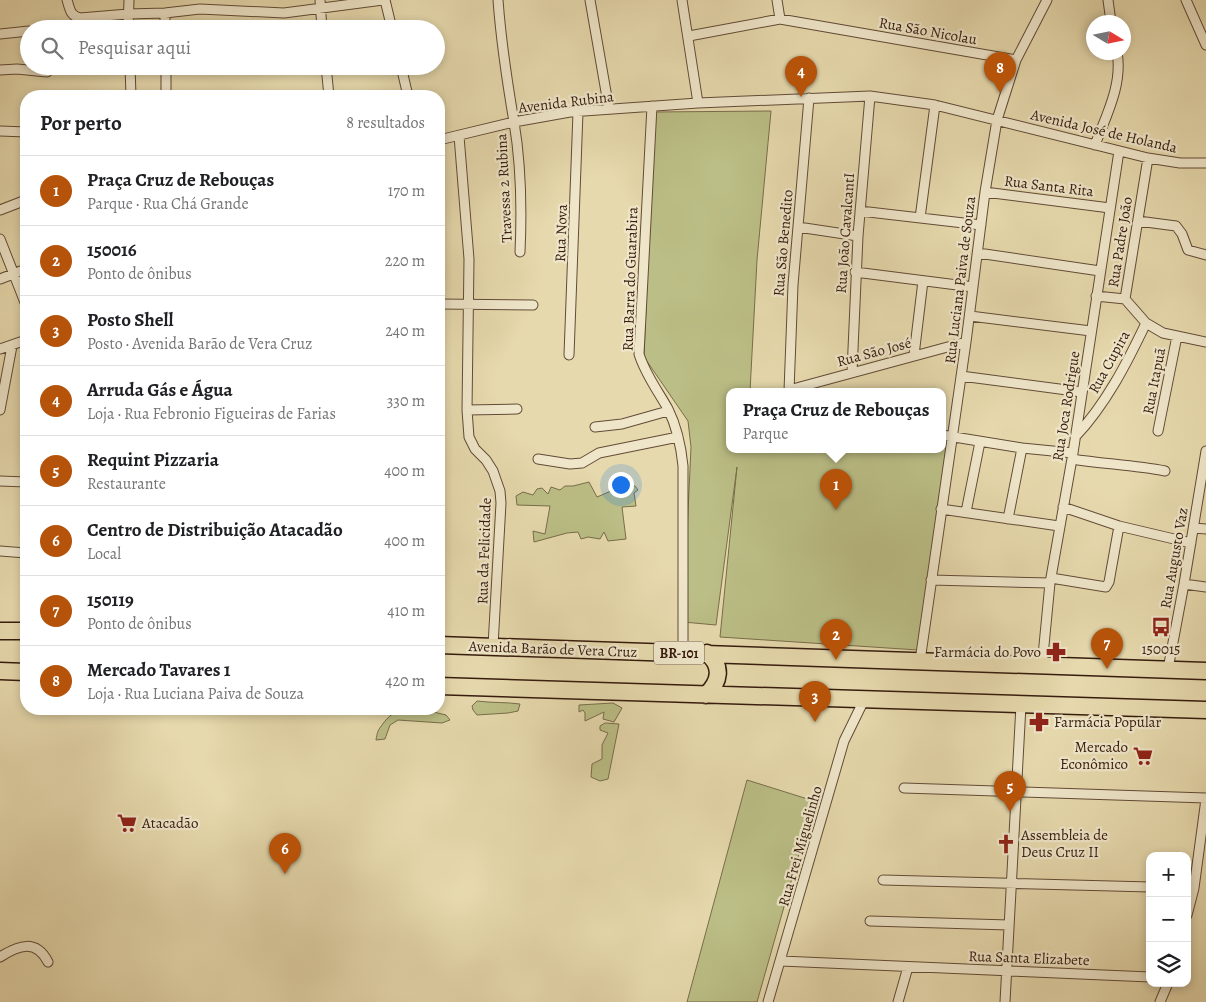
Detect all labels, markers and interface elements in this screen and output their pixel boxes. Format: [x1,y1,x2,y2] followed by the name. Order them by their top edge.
[877,13,979,50] street label: Rua São Nicolau
[1086,15,1131,60] north arrow
[20,20,445,75] search box
[38,34,66,62] icon: search
[78,35,191,61] text: Pesquisar aqui
[984,52,1016,93] pin: 8
[785,56,817,97] pin: 4
[516,86,615,118] street label: Avenida Rubina
[1028,104,1179,158] street label: Avenida José de Holanda
[40,109,122,137] text: Por perto
[346,112,425,134] text: 8 resultados
[491,133,517,243] street label: Travessa 2 Rubina
[87,167,274,193] text: Praça Cruz de Rebouças
[1003,171,1095,201] street label: Rua Santa Rita
[831,172,859,294] street label: Rua João CavalcantI
[53,180,59,202] text: 1
[388,180,425,202] text: 170 m
[768,189,798,297] street label: Rua São Benedito
[87,193,249,215] text: Parque · Rua Chá Grande
[940,195,980,365] street label: Rua Luciana Paiva de Souza
[1103,195,1137,289] street label: Rua Padre João
[550,204,572,262] street label: Rua Nova
[617,207,643,351] street label: Rua Barra do Guarabira
[87,237,137,263] text: 150016
[52,250,60,272] text: 2
[385,250,425,272] text: 220 m
[87,263,192,285] text: Ponto de ônibus
[87,307,173,333] text: Posto Shell
[53,320,59,342] text: 3
[385,320,425,342] text: 240 m
[1084,327,1134,397] street label: Rua Cupira
[835,332,914,372] street label: Rua São José
[87,333,312,355] text: Posto · Avenida Barão de Vera Cruz
[1138,346,1170,416] street label: Rua Itapuã
[1047,349,1085,463] street label: Rua Joca Rodrigue
[87,377,233,403] text: Arruda Gás e Água
[726,388,946,453] popup
[52,390,60,412] text: 4
[387,390,425,412] text: 330 m
[742,397,930,423] text: Praça Cruz de Rebouças
[87,403,336,425] text: Loja · Rua Febronio Figueiras de Farias
[742,423,788,445] text: Parque
[87,447,219,473] text: Requint Pizzaria
[53,460,59,482] text: 5
[384,460,425,482] text: 400 m
[820,469,852,510] pin: 1
[608,472,634,498] your location
[87,473,166,495] text: Restaurante
[472,497,496,605] street label: Rua da Felicidade
[1155,506,1193,610] street label: Rua Augusto Vaz
[87,517,343,543] text: Centro de Distribuição Atacadão
[52,530,60,552] text: 6
[384,530,425,552] text: 400 m
[87,543,121,565] text: Local
[87,587,134,613] text: 150119
[53,600,59,622] text: 7
[387,600,425,622] text: 410 m
[87,613,192,635] text: Ponto de ônibus
[1150,616,1172,638] bus stop icon: 150015
[820,619,852,660] pin: 2
[1091,628,1123,669] pin: 7
[467,636,638,662] street label: Avenida Barão de Vera Cruz
[1141,639,1181,659] place label: 150015
[654,641,704,664] road number: BR-101
[1045,641,1067,663] pharmacy icon: Farmácia do Povo
[934,642,1041,662] place label: Farmácia do Povo
[87,657,231,683] text: Mercado Tavares 1
[52,670,60,692] text: 8
[385,670,425,692] text: 420 m
[799,681,831,722] pin: 3
[87,683,304,705] text: Loja · Rua Luciana Paiva de Souza
[1028,711,1050,733] pharmacy icon: Farmácia Popular
[1054,712,1162,732] place label: Farmácia Popular
[1060,737,1128,774] place label: Mercado Econômico
[1132,745,1154,767] supermarket icon: Mercado Econômico
[994,771,1026,812] pin: 5
[773,783,827,909] street label: Rua Frei Miguelinho
[116,812,138,834] supermarket icon: Atacadão
[141,813,198,833] place label: Atacadão
[1020,825,1108,862] place label: Assembleia de Deus Cruz II
[269,833,301,874] pin: 6
[995,833,1017,855] church icon: Assembleia de Deus Cruz II
[1146,852,1191,987] map controls
[1146,852,1191,897] button: +
[1146,897,1191,942] button: −
[1146,942,1191,987] button: layers
[968,946,1090,970] street label: Rua Santa Elizabete

